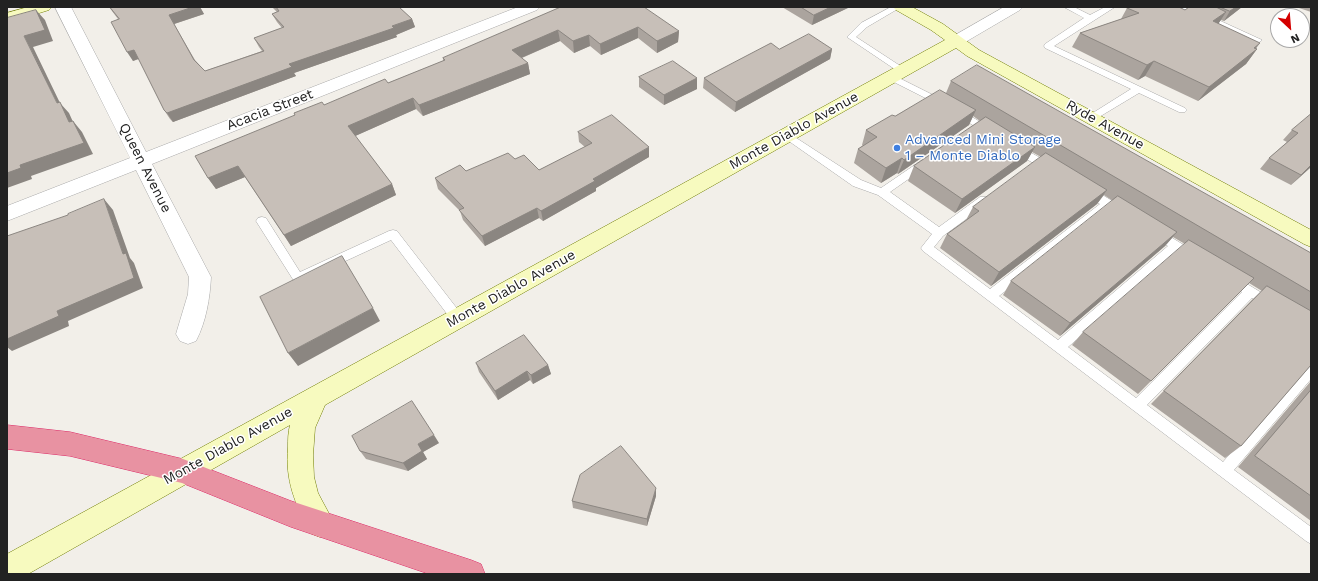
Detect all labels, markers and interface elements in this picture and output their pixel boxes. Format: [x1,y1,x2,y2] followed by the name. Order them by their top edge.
[1270,8,1310,48] north arrow
[1289,31,1302,46] text: N
[224,86,316,134] street label: Acacia Street
[727,89,861,173] street label: Monte Diablo Avenue
[1063,97,1147,153] street label: Ryde Avenue
[115,120,175,216] street label: Queen Avenue
[905,132,1061,164] place label: Advanced Mini Storage 1 – Monte Diablo
[892,143,902,153] marker: Advanced Mini Storage 1 – Monte Diablo
[444,247,578,331] street label: Monte Diablo Avenue
[161,404,295,488] street label: Monte Diablo Avenue

